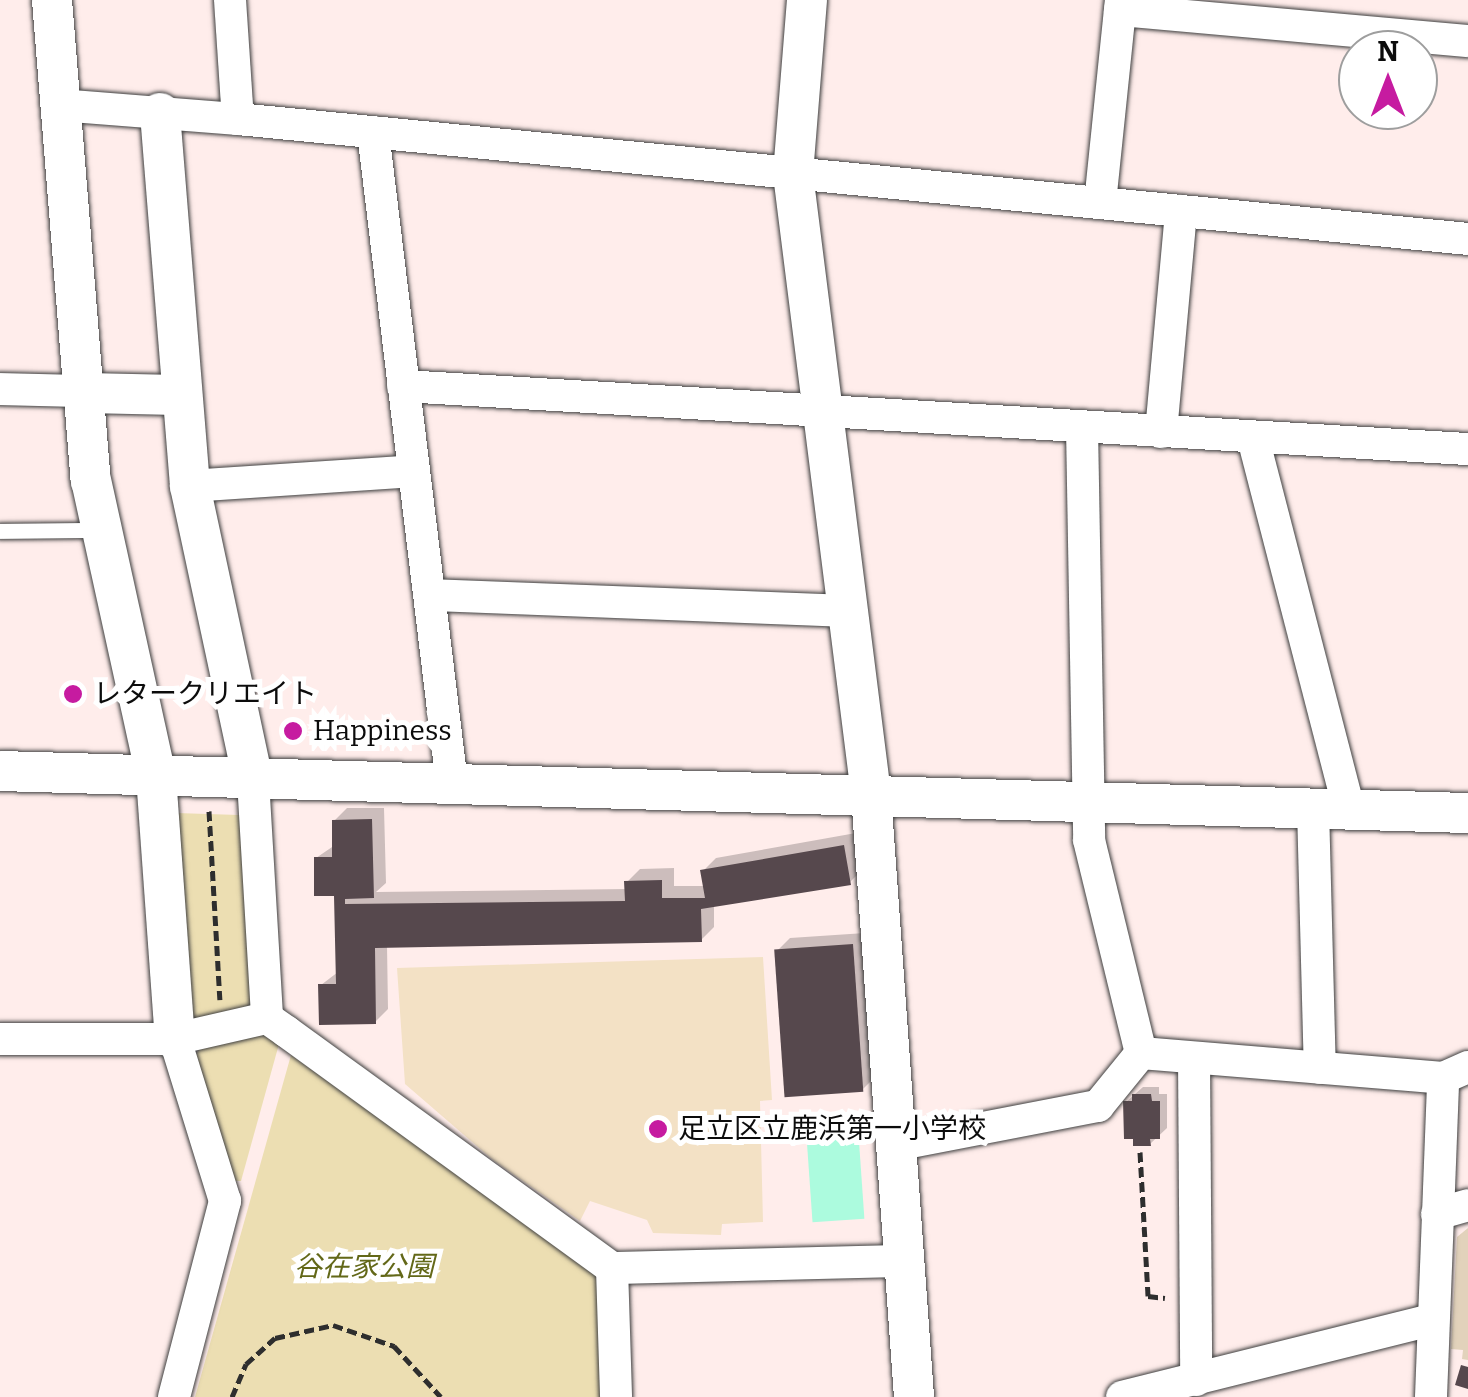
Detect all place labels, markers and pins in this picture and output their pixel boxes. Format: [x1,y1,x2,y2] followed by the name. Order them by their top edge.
[93,677,317,711] place label: レタークリエイト
[62,683,84,705] marker: レタークリエイト
[313,714,452,748] place label: Happiness
[282,720,304,742] marker: Happiness
[678,1112,986,1146] place label: 足立区立鹿浜第一小学校
[647,1118,669,1140] marker: 足立区立鹿浜第一小学校

